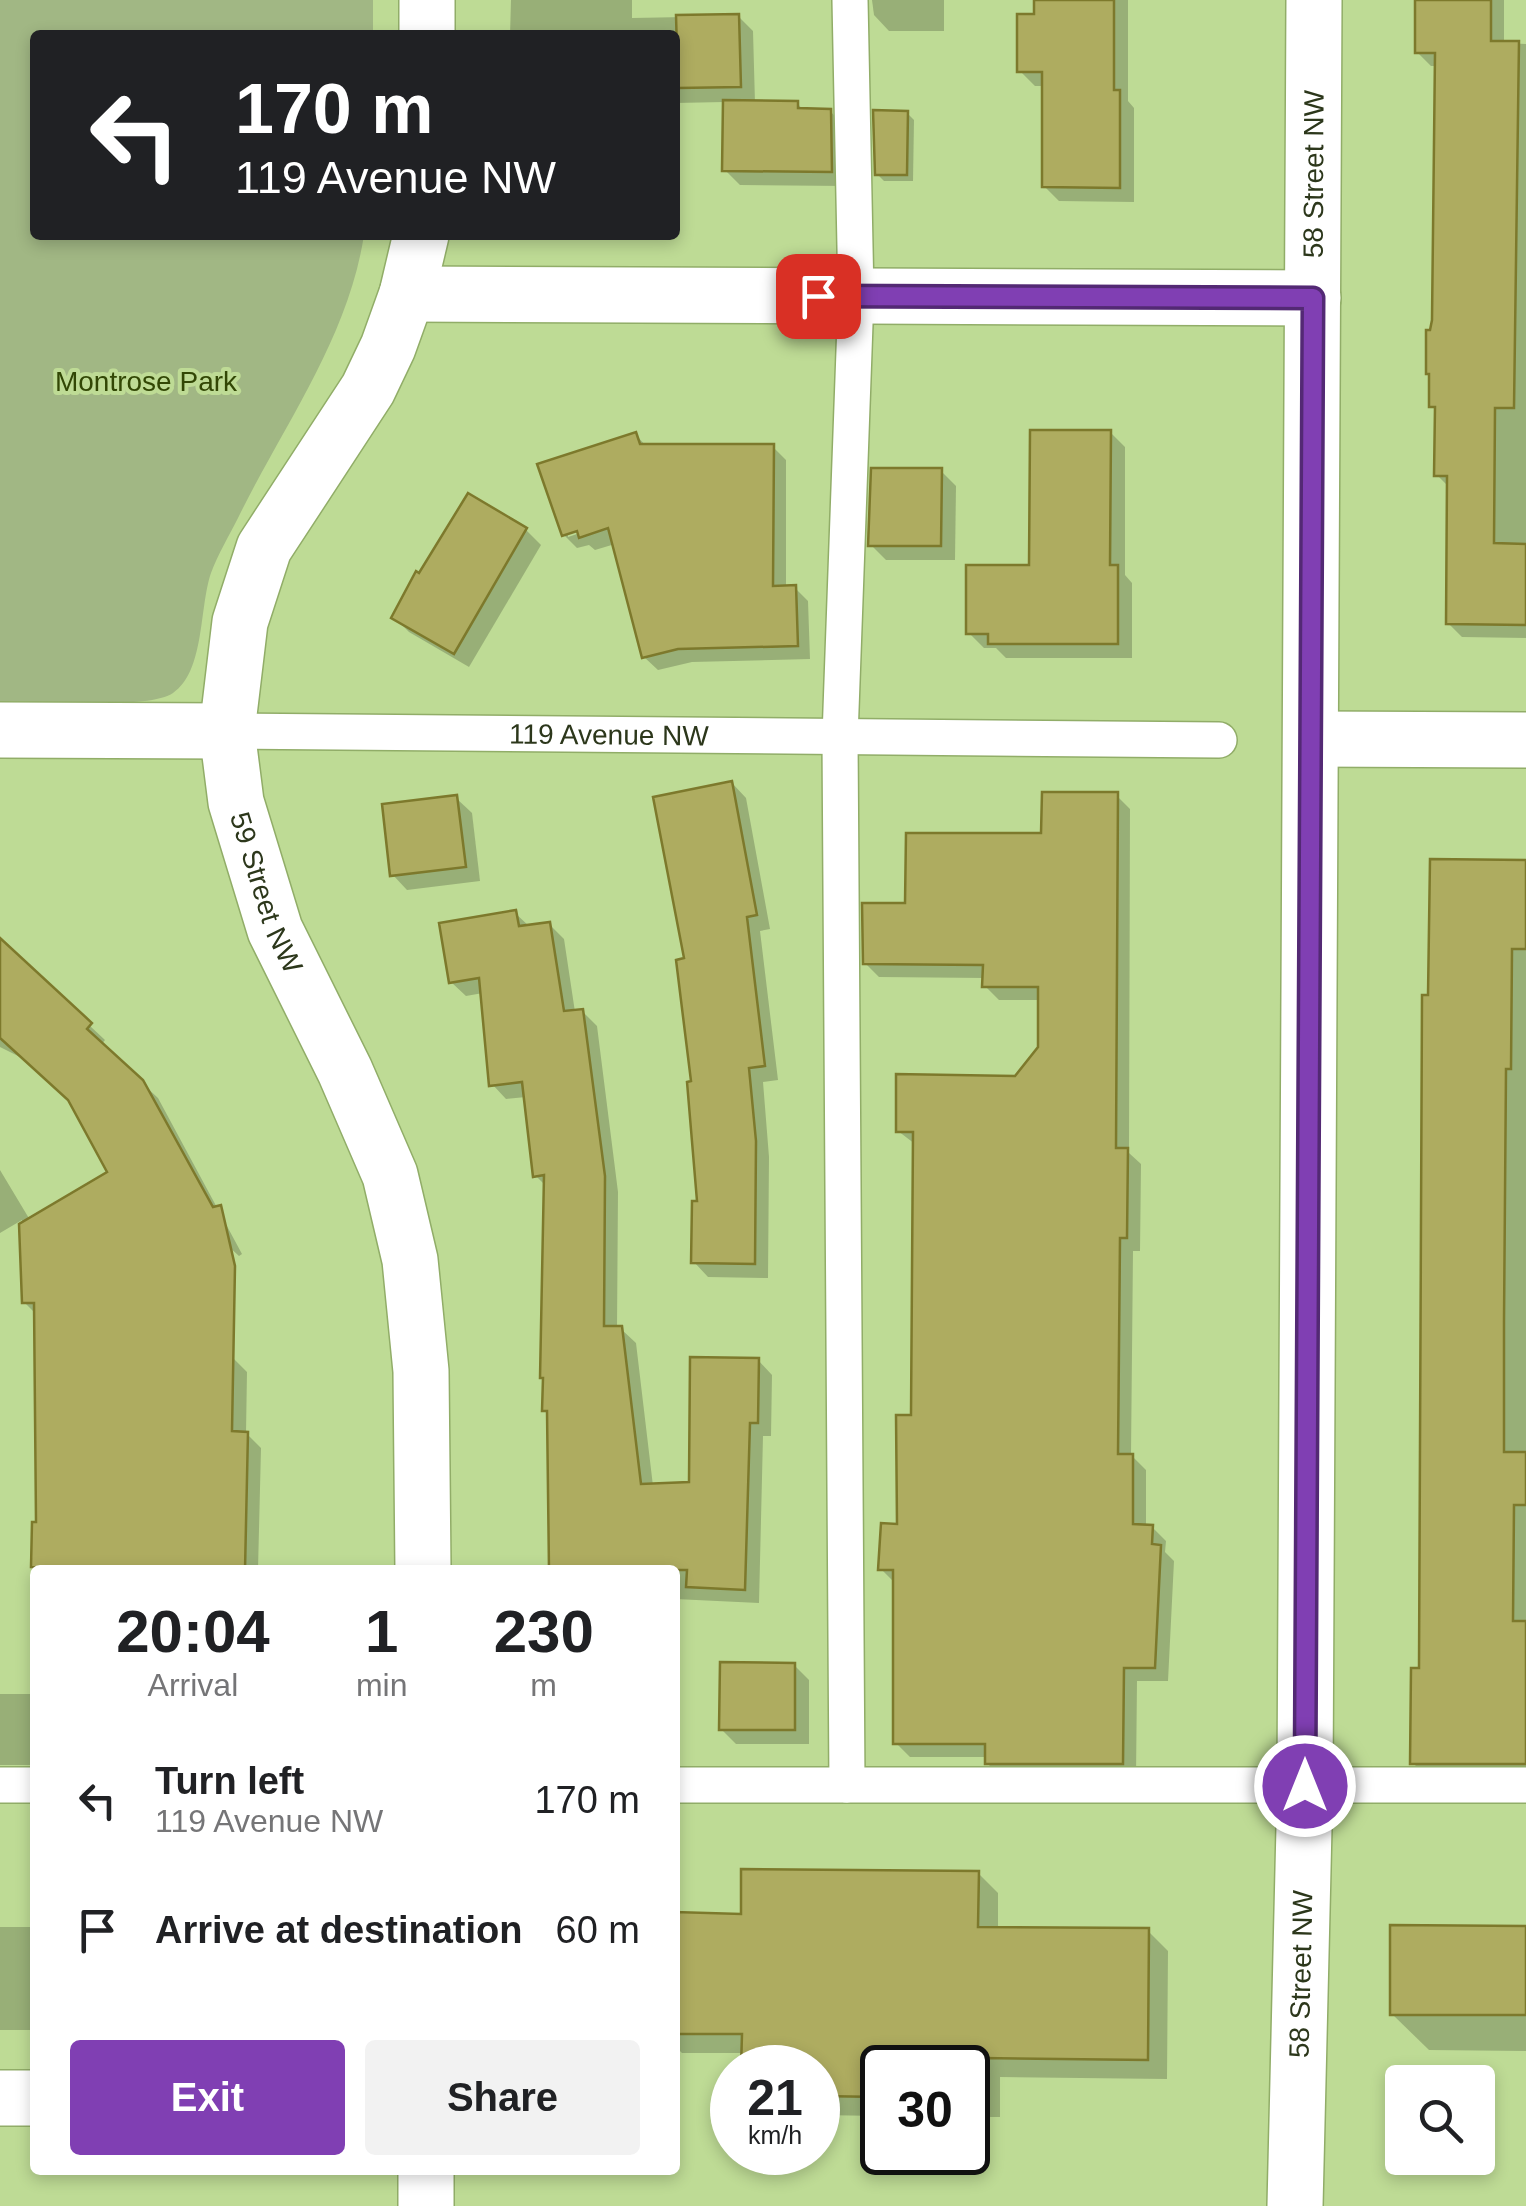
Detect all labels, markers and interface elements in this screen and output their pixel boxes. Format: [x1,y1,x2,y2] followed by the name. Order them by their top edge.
[70,70,200,200] icon: left
[235,70,433,148] text: 170 m
[1297,89,1329,258] street label: 58 Street NW
[235,152,556,203] text: 119 Avenue NW
[776,254,861,339] pin
[791,269,846,324] icon: arrive
[55,366,238,397] park label: Montrose Park
[509,718,710,751] street label: 119 Avenue NW
[224,808,309,978] street label: 59 Street NW
[116,1598,270,1665] text: 20:04
[365,1598,398,1665] text: 1
[494,1598,594,1665] text: 230
[148,1667,238,1703] text: Arrival
[356,1667,407,1703] text: min
[530,1667,557,1703] text: m
[1253,1734,1357,1838] position arrow
[155,1760,304,1802] text: Turn left
[70,1773,125,1828] icon: left
[534,1779,640,1821] text: 170 m
[155,1803,383,1839] text: 119 Avenue NW
[1283,1889,1318,2058] street label: 58 Street NW
[70,1903,125,1958] icon: arrive
[155,1909,522,1951] text: Arrive at destination
[556,1909,640,1951] text: 60 m
[70,2040,345,2155] button: Exit
[365,2040,640,2155] button: Share
[860,2045,990,2175] speed limit sign: 30
[1385,2065,1495,2175] map controls
[1385,2065,1495,2175] button: search
[747,2070,803,2126] text: 21
[748,2121,802,2149] text: km/h

